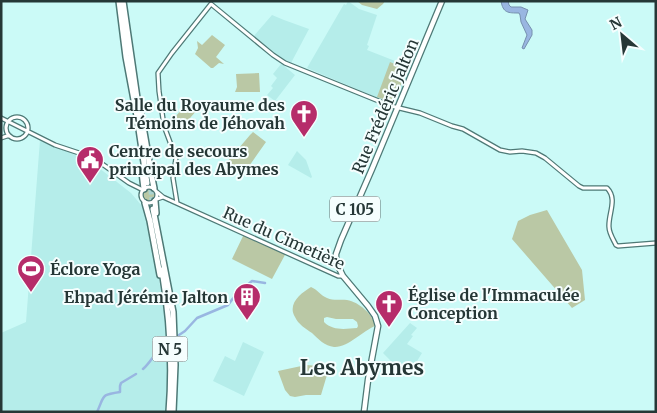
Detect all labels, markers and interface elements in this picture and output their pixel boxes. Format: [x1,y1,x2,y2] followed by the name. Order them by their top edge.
[597,10,647,60] north arrow
[607,13,625,34] text: N
[348,35,423,177] street label: Rue Frédéric Jalton
[115,95,285,133] place label: Salle du Royaume des Témoins de Jéhovah
[289,99,319,138] church icon: Salle du Royaume des Témoins de Jéhovah
[109,141,279,179] place label: Centre de secours principal des Abymes
[75,145,105,184] public building icon: Centre de secours principal des Abymes
[330,196,380,222] road number: C 105
[220,202,348,274] street label: Rue du Cimetière
[16,254,46,293] sports icon: Éclore Yoga
[50,259,141,279] place label: Éclore Yoga
[232,282,262,321] building icon: Ehpad Jérémie Jalton
[408,285,580,323] place label: Église de l'Immaculée Conception
[64,287,228,307] place label: Ehpad Jérémie Jalton
[374,289,404,328] church icon: Église de l'Immaculée Conception
[152,336,188,362] road number: N 5
[300,354,424,381] district label: Les Abymes

